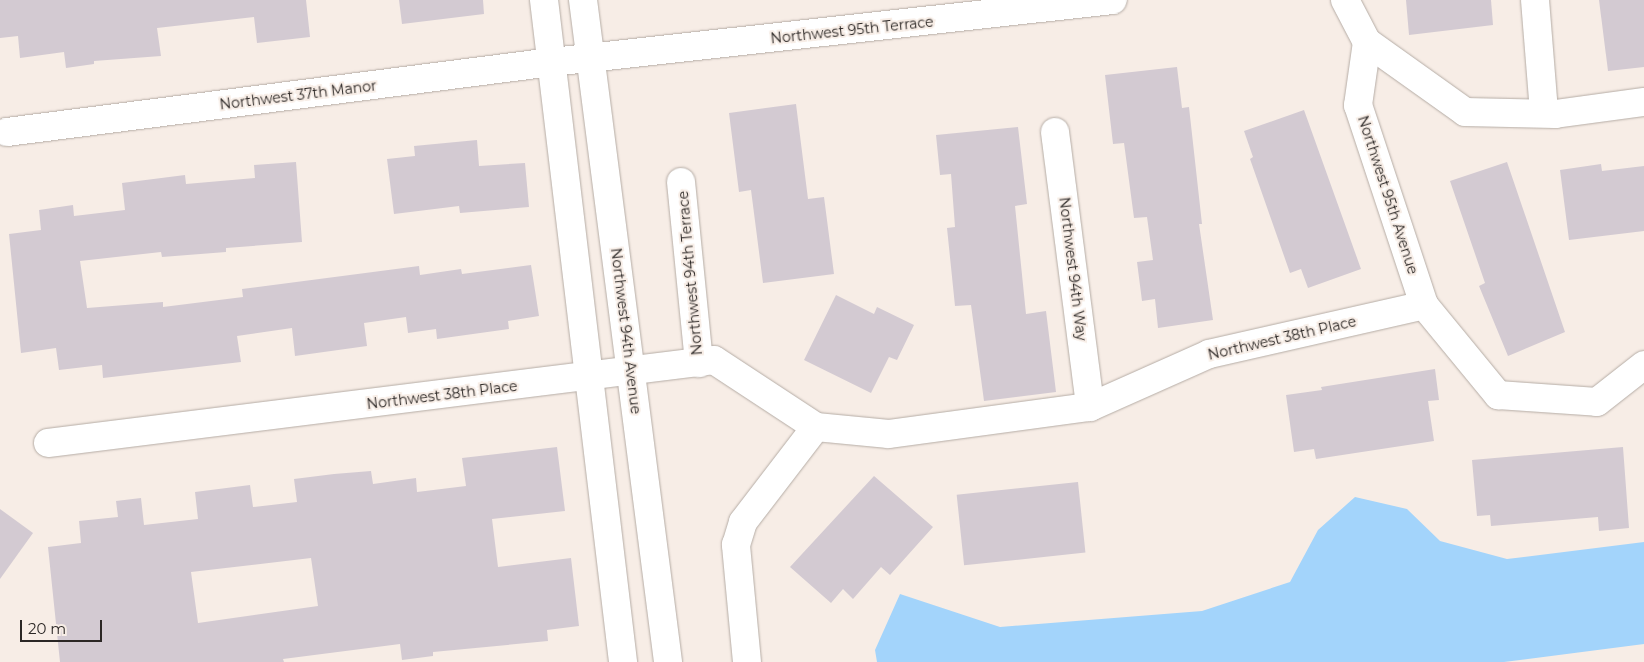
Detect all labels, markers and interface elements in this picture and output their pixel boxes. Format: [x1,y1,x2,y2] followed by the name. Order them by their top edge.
[770,13,934,47] street label: Northwest 95th Terrace
[219,77,377,113] street label: Northwest 37th Manor
[1354,114,1422,276] street label: Northwest 95th Avenue
[674,190,706,356] street label: Northwest 94th Terrace
[1056,196,1090,342] street label: Northwest 94th Way
[607,247,645,415] street label: Northwest 94th Avenue
[1206,313,1358,363] street label: Northwest 38th Place
[366,377,518,413] street label: Northwest 38th Place
[22,610,105,642] scale bar
[28,619,66,638] text: 20 m

